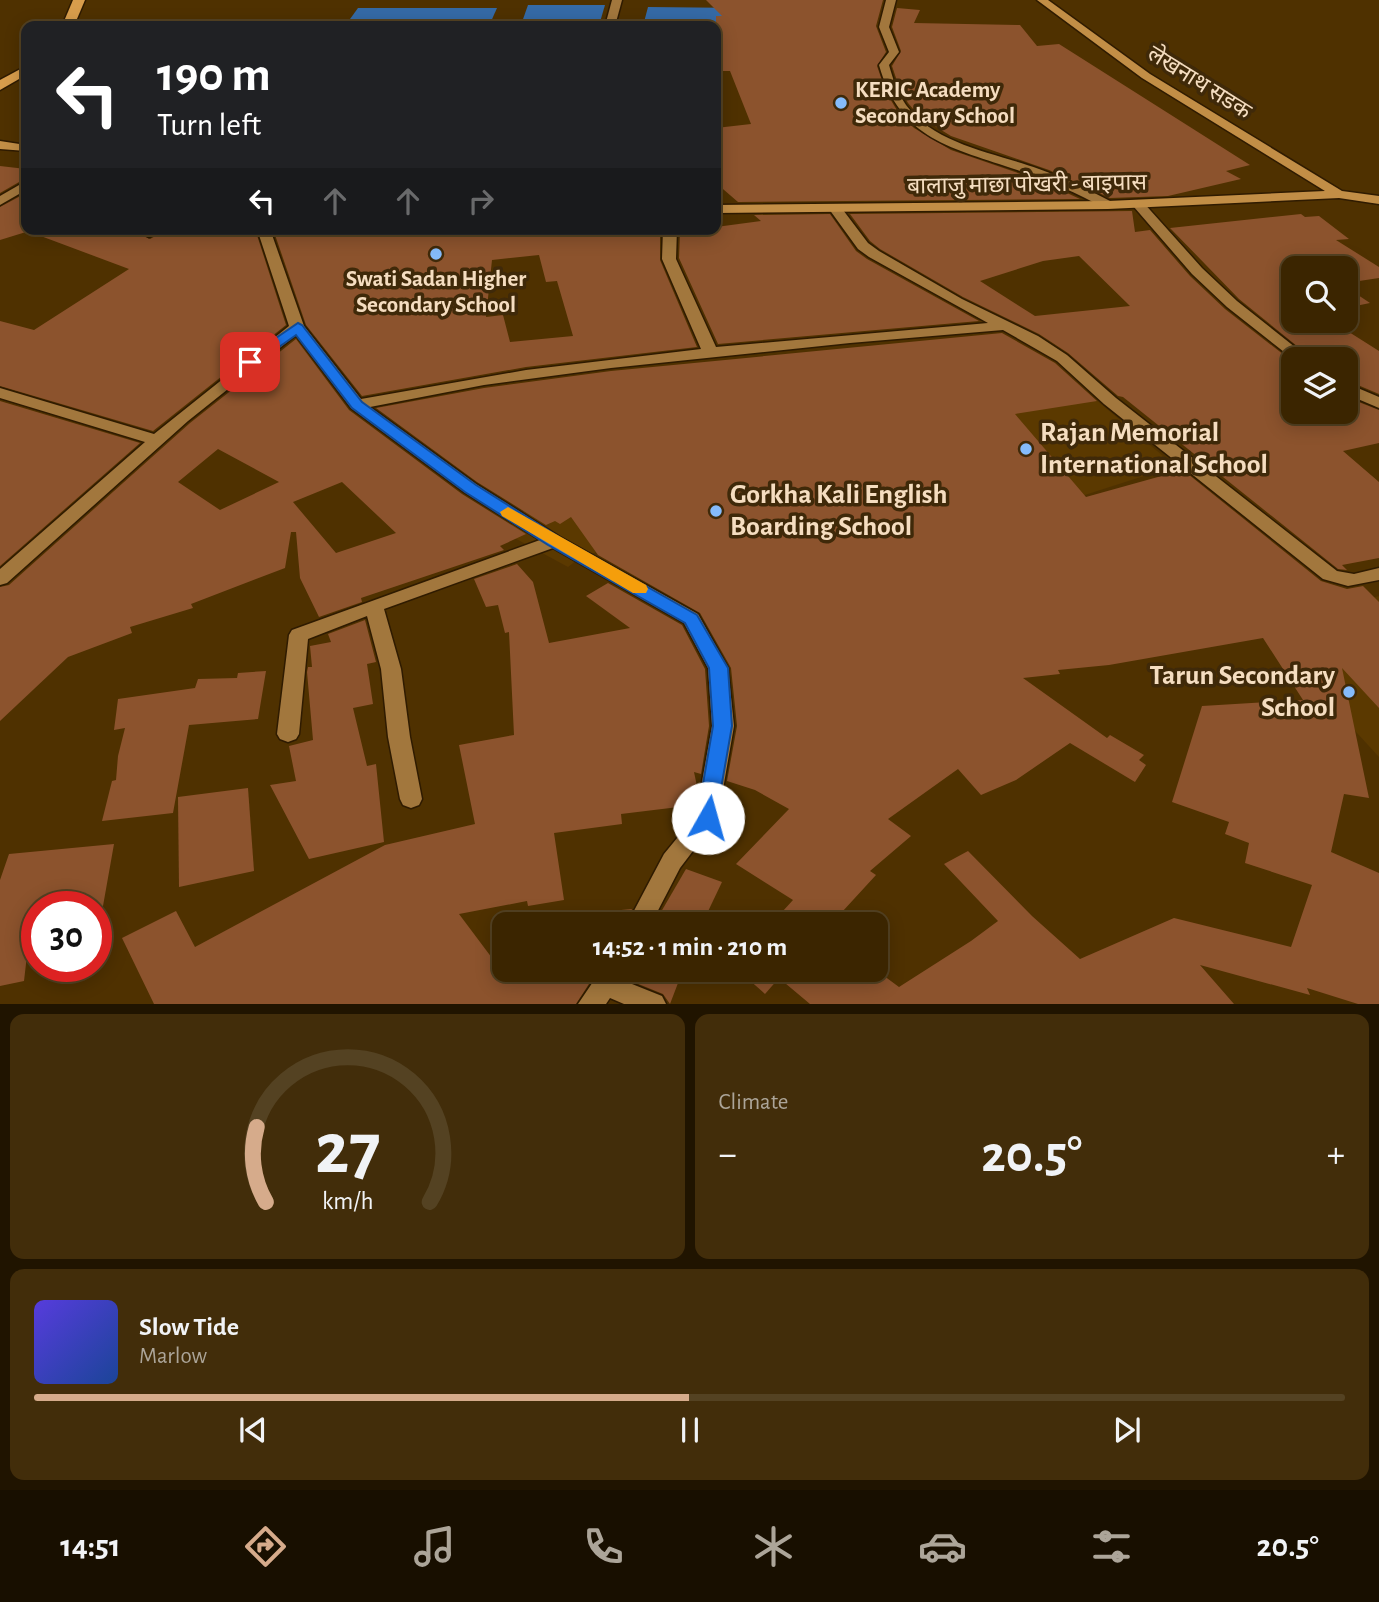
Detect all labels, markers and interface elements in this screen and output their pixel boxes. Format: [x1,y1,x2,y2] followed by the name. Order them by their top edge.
[1143,40,1257,124] street label: लेखनाथ सडक
[42,49,133,140] icon: left
[157,51,271,100] text: 190 m
[855,79,1015,128] place label: KERIC Academy Secondary School
[833,95,849,111] marker: KERIC Academy Secondary School
[157,109,261,141] text: Turn left
[907,169,1148,201] street label: बालाजु माछा पोखरी - बाइपास
[243,182,281,220] icon: left
[316,182,354,220] icon: ahead
[389,182,427,220] icon: ahead
[462,182,500,220] icon: right
[428,246,444,262] marker: Swati Sadan Higher Secondary School
[1281,256,1358,424] map controls
[1281,256,1358,333] button: search
[346,268,526,317] place label: Swati Sadan Higher Secondary School
[220,332,280,392] pin
[231,343,269,381] icon: arrive
[1281,347,1358,424] button: layers
[1040,419,1268,479] place label: Rajan Memorial International School
[1018,441,1034,457] marker: Rajan Memorial International School
[730,481,948,541] place label: Gorkha Kali English Boarding School
[708,503,724,519] marker: Gorkha Kali English Boarding School
[1150,662,1335,722] place label: Tarun Secondary School
[1341,684,1357,700] marker: Tarun Secondary School
[671,781,745,855] position arrow
[21,891,112,982] speed limit sign: 30
[593,934,787,960] text: 14:52 · 1 min · 210 m
[719,1091,788,1114] text: Climate
[314,1115,380,1188] text: 27
[981,1129,1082,1181] text: 20.5°
[719,1136,737,1174] text: −
[1327,1136,1345,1174] text: +
[321,1189,373,1214] text: km/h
[139,1314,239,1340] text: Slow Tide
[139,1345,207,1368] text: Marlow
[234,1411,272,1449] icon: previous
[671,1411,709,1449] icon: pause
[1108,1411,1146,1449] icon: next
[241,1522,290,1571] icon: directions
[410,1522,459,1571] icon: music
[579,1522,628,1571] icon: phone
[749,1522,798,1571] icon: climate
[918,1522,967,1571] icon: car
[1087,1522,1136,1571] icon: filters
[60,1530,120,1562] text: 14:51
[1257,1530,1319,1562] text: 20.5°

